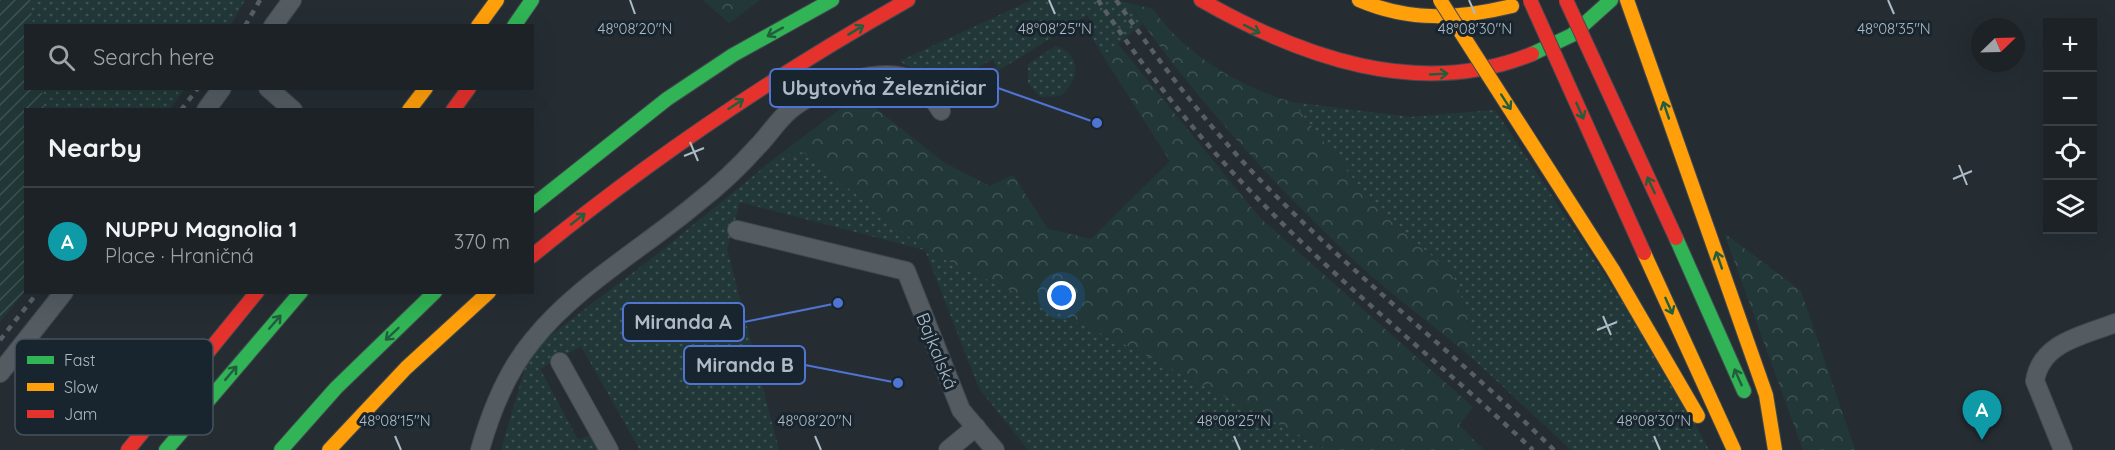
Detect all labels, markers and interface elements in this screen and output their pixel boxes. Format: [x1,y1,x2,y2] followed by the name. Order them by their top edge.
[1971,18,2025,72] north arrow
[2043,18,2097,234] map controls
[2043,18,2097,72] button: +
[598,19,672,38] text: 48°08'20"N
[1018,19,1092,38] text: 48°08'25"N
[1438,19,1512,38] text: 48°08'30"N
[1857,19,1931,38] text: 48°08'35"N
[24,24,534,90] search box
[847,24,864,36] one-way arrow
[1242,24,1260,35] one-way arrow
[767,26,784,38] one-way arrow
[45,41,78,74] icon: search
[93,43,214,71] text: Search here
[770,69,998,107] callout: Ubytovňa Železničiar
[1429,69,1449,80] one-way arrow
[2043,72,2097,126] button: −
[782,75,987,100] text: Ubytovňa Železničiar
[1500,93,1512,110] one-way arrow
[727,98,743,110] one-way arrow
[1574,101,1586,119] one-way arrow
[1660,101,1671,120] one-way arrow
[2043,126,2097,180] button: locate
[48,131,142,164] text: Nearby
[1645,177,1657,195] one-way arrow
[2043,180,2097,234] button: layers
[570,212,586,225] one-way arrow
[105,215,297,243] text: NUPPU Magnolia 1
[61,229,74,254] text: A
[454,229,510,254] text: 370 m
[105,243,254,268] text: Place · Hraničná
[1712,252,1723,270] one-way arrow
[1047,281,1076,310] your location
[1663,296,1675,314] one-way arrow
[623,303,744,341] callout: Miranda A
[634,309,732,334] text: Miranda A
[911,309,963,393] street label: Bajkalská
[268,315,282,330] one-way arrow
[385,326,400,340] one-way arrow
[15,339,213,435] legend
[684,346,805,384] callout: Miranda B
[64,350,95,370] text: Fast
[696,352,794,377] text: Miranda B
[224,366,238,381] one-way arrow
[1731,369,1743,387] one-way arrow
[64,377,98,397] text: Slow
[1962,390,2002,440] pin: A
[64,404,97,424] text: Jam
[359,411,431,430] text: 48°08'15"N
[778,411,852,430] text: 48°08'20"N
[1197,411,1271,430] text: 48°08'25"N
[1617,411,1691,430] text: 48°08'30"N

